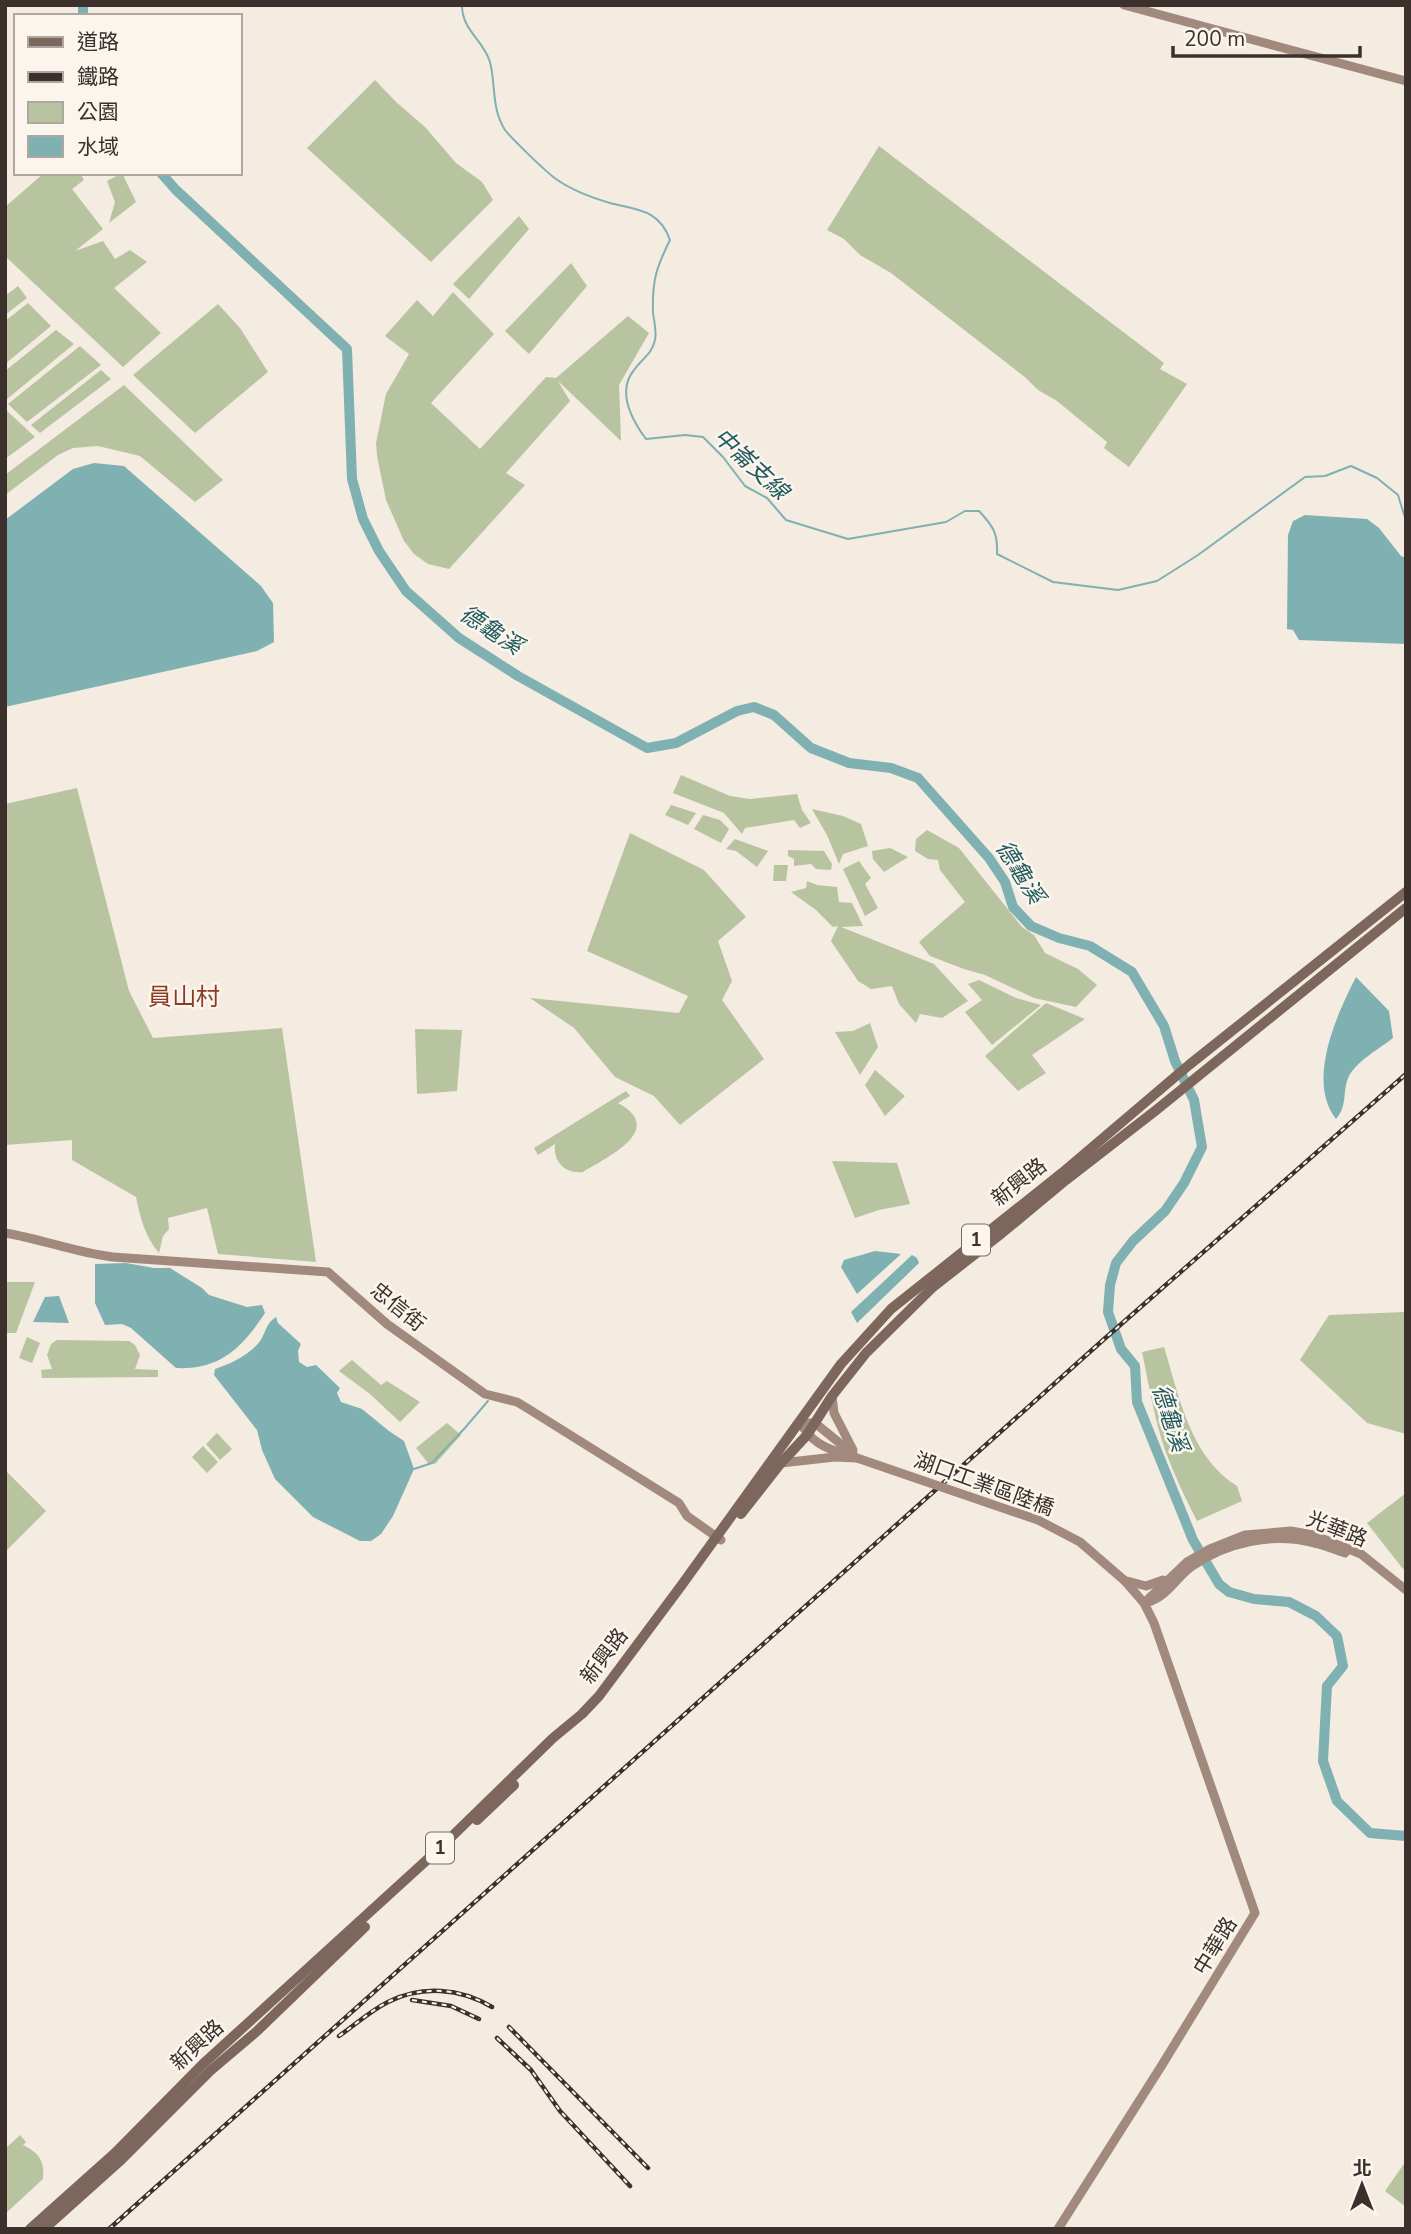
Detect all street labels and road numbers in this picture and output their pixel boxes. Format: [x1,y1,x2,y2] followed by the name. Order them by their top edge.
[986,1152,1052,1212] street label: 新興路
[962,1224,990,1256] road number: 1
[365,1276,431,1338] street label: 忠信街
[910,1446,1058,1522] street label: 湖口工業區陸橋
[1303,1505,1371,1553] street label: 光華路
[574,1622,634,1690] street label: 新興路
[426,1832,454,1864] road number: 1
[1187,1912,1243,1980] street label: 中華路
[164,2013,230,2077] street label: 新興路

